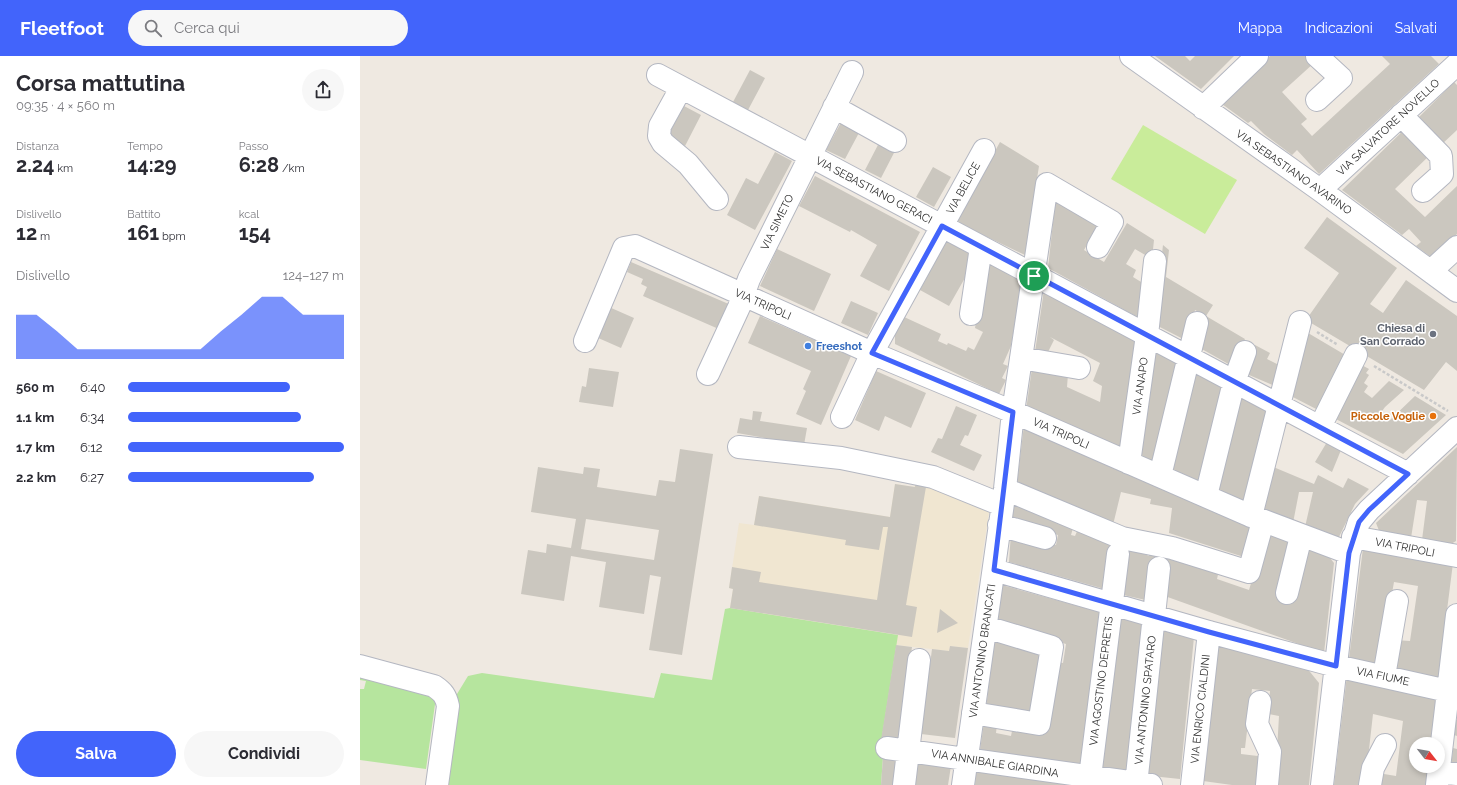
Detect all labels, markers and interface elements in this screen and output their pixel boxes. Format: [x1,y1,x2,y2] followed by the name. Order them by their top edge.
[128,10,408,46] search box
[20,17,104,39] text: Fleetfoot
[142,17,164,39] icon: search
[174,19,240,37] text: Cerca qui
[1238,20,1283,36] text: Mappa
[1305,20,1373,36] text: Indicazioni
[1395,20,1437,36] text: Salvati
[302,69,344,111] button: share
[16,70,185,96] text: Corsa mattutina
[1334,76,1442,178] street label: VIA SALVATORE NOVELLO
[16,98,115,113] text: 09:35 · 4 × 560 m
[1233,127,1354,217] street label: VIA SEBASTIANO AVARINO
[16,140,59,153] text: Distanza
[127,140,163,153] text: Tempo
[239,140,269,153] text: Passo
[16,153,54,177] text: 2.24
[127,153,177,177] text: 14:29
[239,153,279,177] text: 6:28
[813,154,934,227] street label: VIA SEBASTIANO GERACI
[944,160,983,217] street label: VIA BELICE
[54,162,73,175] text: km
[279,162,305,175] text: /km
[758,192,797,252] street label: VIA SIMETO
[16,208,62,221] text: Dislivello
[127,208,161,221] text: Battito
[239,208,259,221] text: kcal
[16,221,37,245] text: 12
[127,221,159,245] text: 161
[239,221,271,245] text: 154
[37,230,50,243] text: m
[159,230,186,243] text: bpm
[1017,259,1051,293] pin
[1023,265,1045,287] icon: arrive
[16,268,70,283] text: Dislivello
[283,268,344,283] text: 124–127 m
[732,286,793,323] street label: VIA TRIPOLI
[1360,322,1425,348] place label: Chiesa di San Corrado
[1428,329,1438,339] marker: Chiesa di San Corrado
[816,340,863,353] place label: Freeshot
[803,341,813,351] marker: Freeshot
[1130,356,1151,416] street label: VIA ANAPO
[16,380,54,395] text: 560 m
[80,380,105,395] text: 6:40
[16,410,54,425] text: 1.1 km
[80,410,104,425] text: 6:34
[1351,410,1425,423] place label: Piccole Voglie
[1428,411,1438,421] marker: Piccole Voglie
[1030,415,1091,452] street label: VIA TRIPOLI
[16,440,55,455] text: 1.7 km
[80,440,103,455] text: 6:12
[16,470,56,485] text: 2.2 km
[80,470,104,485] text: 6:27
[1374,535,1436,560] street label: VIA TRIPOLI
[967,583,998,719] street label: VIA ANTONINO BRANCATI
[1087,615,1116,746] street label: VIA AGOSTINO DEPRETIS
[1132,635,1159,765] street label: VIA ANTONINO SPATARO
[1188,654,1213,764] street label: VIA ENRICO CIALDINI
[1355,665,1411,689] street label: VIA FIUME
[16,731,176,777] button: Salva
[184,731,344,777] button: Condividi
[1409,737,1445,773] north arrow
[1409,737,1445,773] map controls
[930,747,1060,780] street label: VIA ANNIBALE GIARDINA

